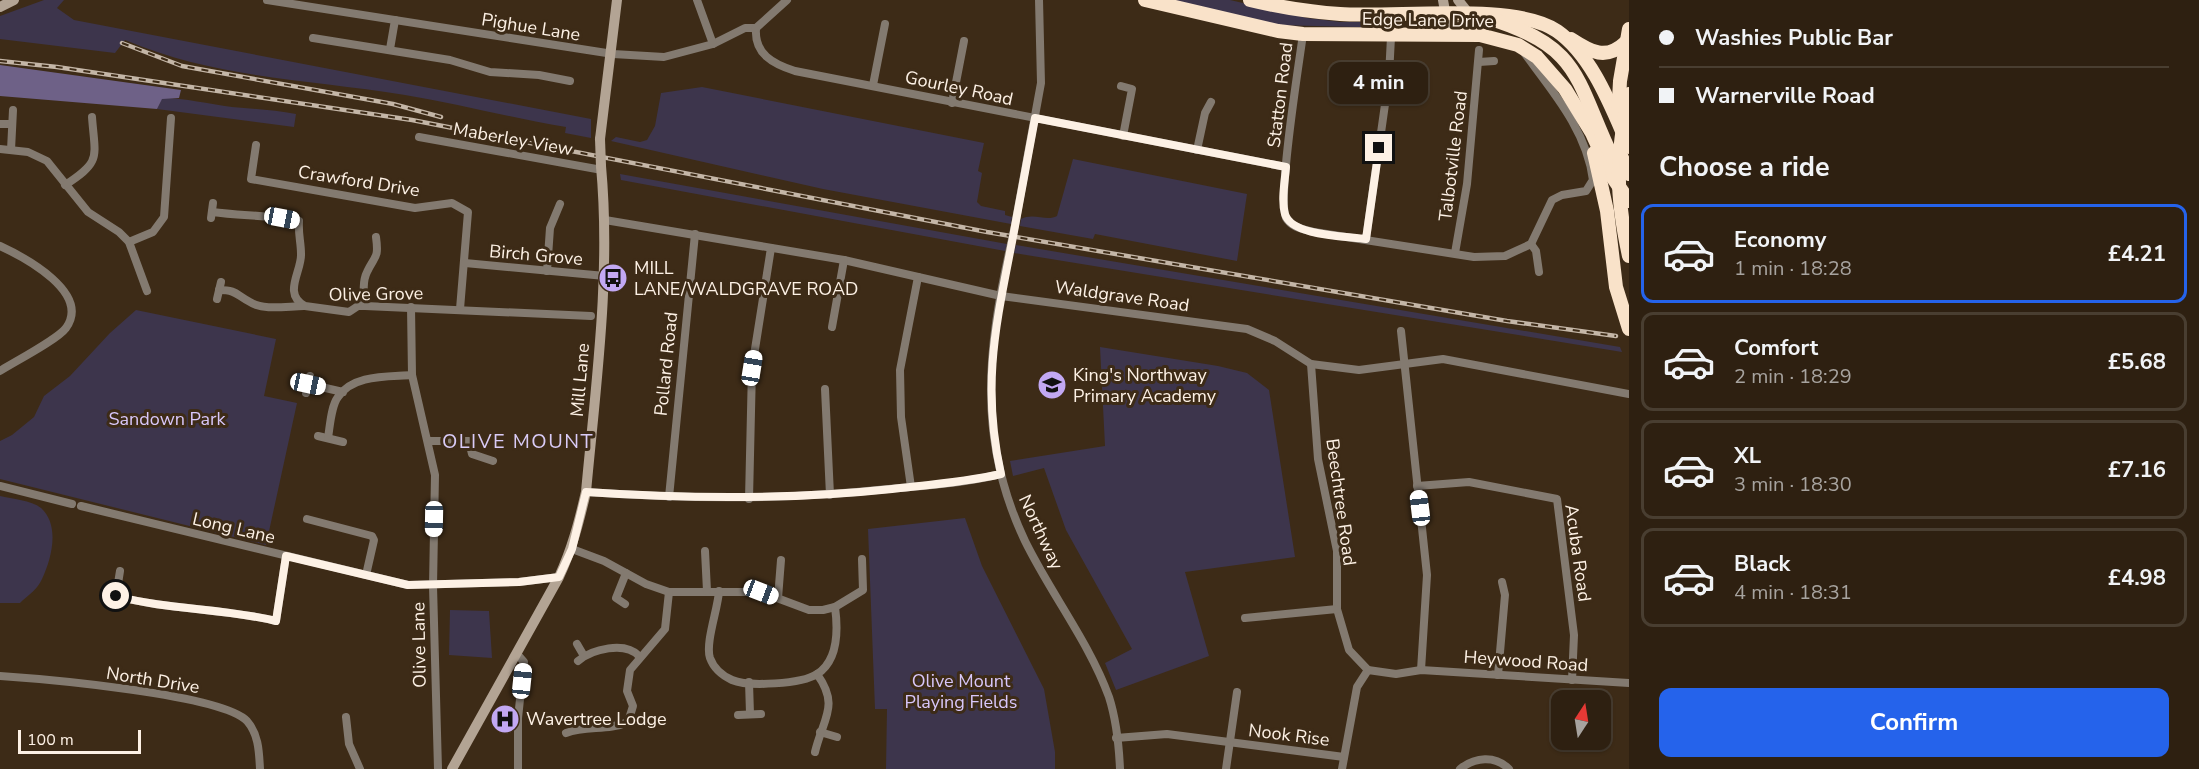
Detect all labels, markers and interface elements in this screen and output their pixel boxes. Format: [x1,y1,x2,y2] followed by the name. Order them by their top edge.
[480,7,582,47] street label: Pighue Lane
[1362,7,1494,33] street label: Edge Lane Drive
[1695,23,1893,53] text: Washies Public Bar
[1262,41,1298,149] street label: Statton Road
[1330,61,1428,103] callout: 4 min
[903,65,1015,111] street label: Gourley Road
[1353,69,1404,96] text: 4 min
[1695,81,1875,111] text: Warnerville Road
[1433,89,1473,223] street label: Talbotville Road
[451,117,575,161] street label: Maberley View
[1365,134,1392,161] route end
[1659,149,1830,186] text: Choose a ride
[296,160,422,202] street label: Crawford Drive
[263,206,301,230] car
[1734,225,1826,255] text: Economy
[1662,227,1716,281] icon: car
[488,239,584,271] street label: Birch Grove
[2108,239,2166,269] text: £4.21
[1734,255,1852,282] text: 1 min · 18:28
[634,256,858,301] place label: MILL LANE/WALDGRAVE ROAD
[597,262,629,294] bus stop icon: MILL LANE/WALDGRAVE ROAD
[1053,275,1191,317] street label: Waldgrave Road
[328,281,424,307] street label: Olive Grove
[649,311,683,417] street label: Pollard Road
[1734,333,1818,363] text: Comfort
[1662,335,1716,389] icon: car
[565,342,595,418] street label: Mill Lane
[2108,347,2166,377] text: £5.68
[740,349,764,387] car
[1073,363,1217,408] place label: King's Northway Primary Academy
[1734,363,1852,390] text: 2 min · 18:29
[1036,369,1068,401] school or university icon: King's Northway Primary Academy
[289,371,327,397] car
[108,407,227,431] park label: Sandown Park
[442,428,594,455] district label: OLIVE MOUNT
[1320,437,1362,567] street label: Beechtree Road
[1734,441,1761,471] text: XL
[1662,443,1716,497] icon: car
[2108,455,2166,485] text: £7.16
[1734,471,1852,498] text: 3 min · 18:30
[1409,489,1431,527] car
[1013,491,1069,574] street label: Northway
[425,501,443,537] car
[1559,503,1597,603] street label: Acuba Road
[190,507,278,549] street label: Long Lane
[1734,549,1790,579] text: Black
[1662,551,1716,605] icon: car
[2108,563,2166,593] text: £4.98
[741,577,781,607] car
[1734,579,1852,606] text: 4 min · 18:31
[102,582,129,609] route start
[406,602,432,688] street label: Olive Lane
[1463,645,1589,677] street label: Heywood Road
[105,661,201,699] street label: North Drive
[511,662,533,700] car
[904,669,1018,714] park label: Olive Mount Playing Fields
[1659,688,2169,757] button: Confirm
[1551,690,1611,750] north arrow
[1551,690,1611,750] map controls
[489,703,521,735] hospital icon: Wavertree Lodge
[526,707,667,731] place label: Wavertree Lodge
[1247,718,1331,752] street label: Nook Rise
[18,727,141,754] scale bar
[27,729,74,751] text: 100 m

